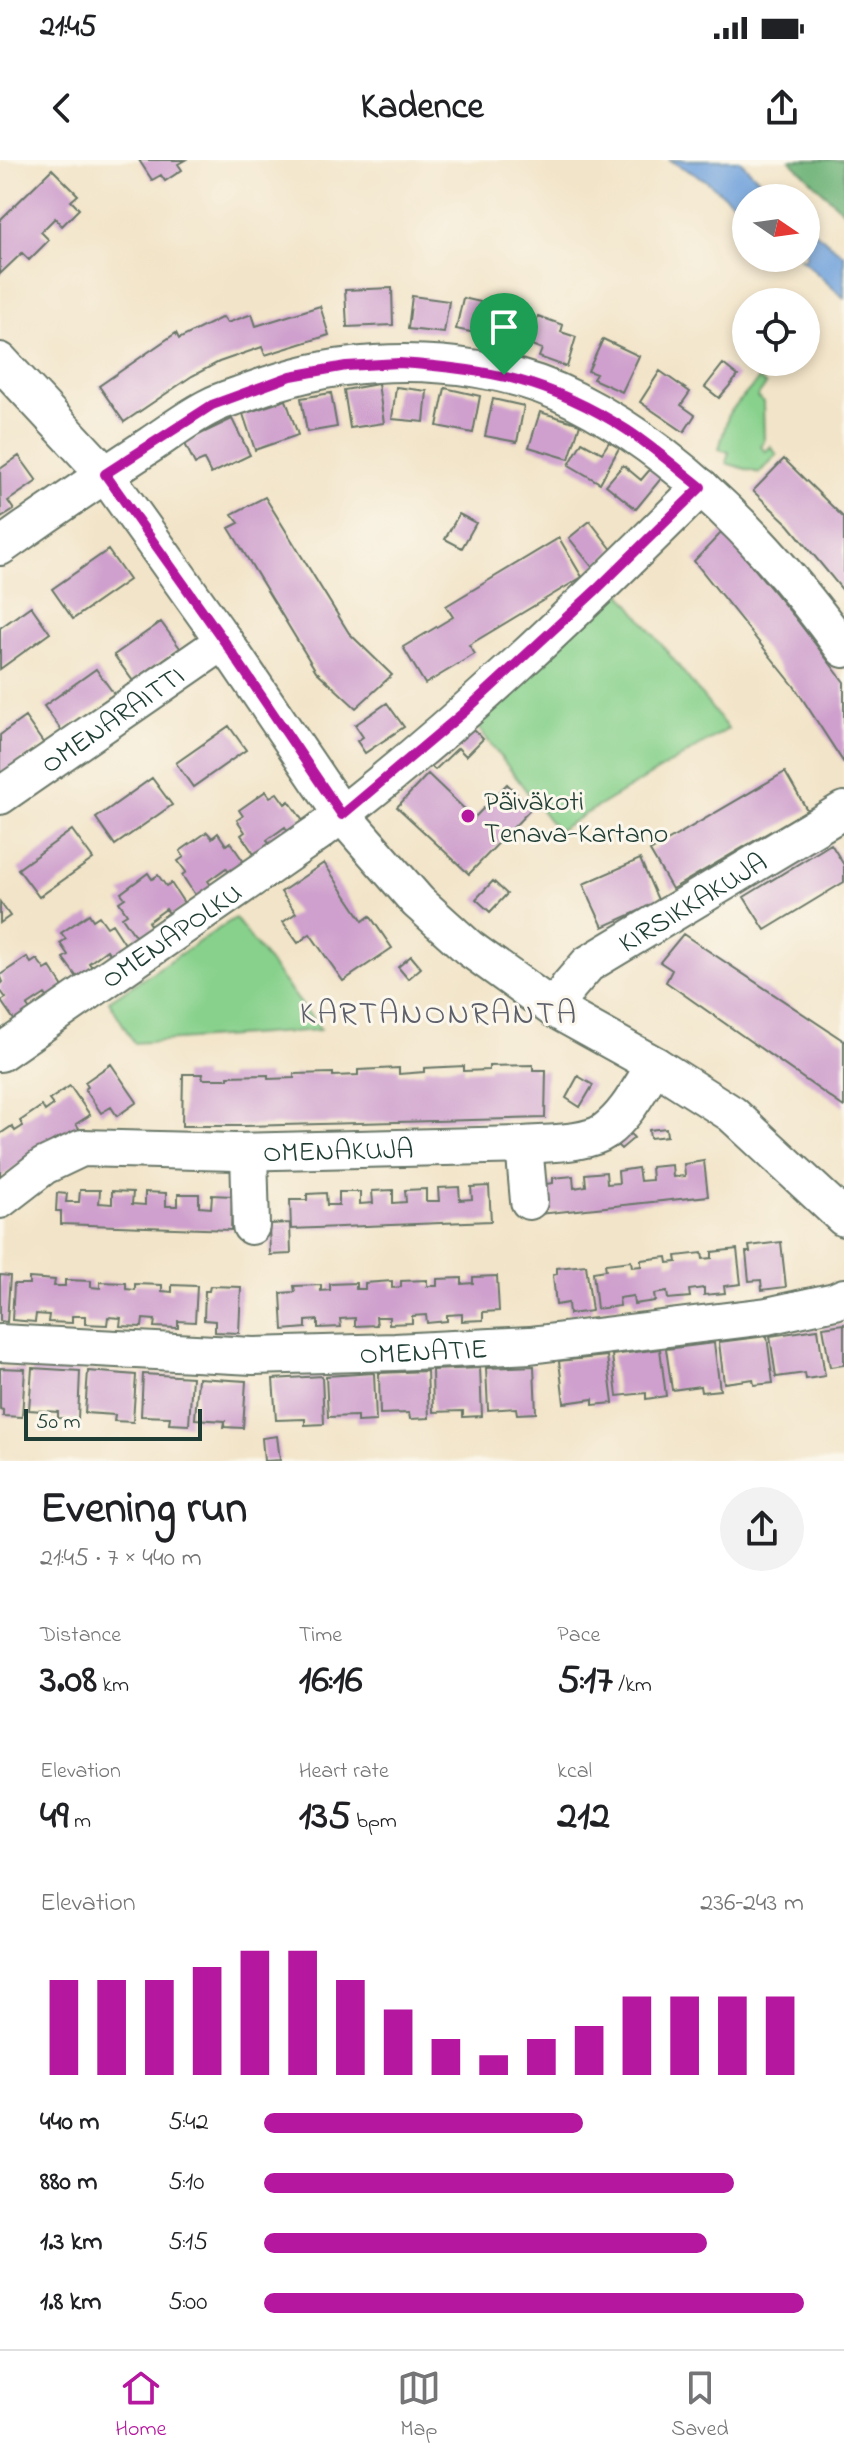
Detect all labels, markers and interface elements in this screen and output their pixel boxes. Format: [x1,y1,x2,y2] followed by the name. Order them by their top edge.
[40,6,97,50] text: 21:45
[360,82,484,135] text: Kadence
[40,86,84,130] icon: back
[760,86,804,130] icon: share
[732,184,820,272] north arrow
[732,184,820,376] map controls
[732,288,820,376] button: locate
[470,293,538,375] pin
[482,305,526,349] icon: arrive
[34,657,194,786] street label: OMENARAITTI
[484,783,668,856] place label: Päiväkoti Tenava-Kartano
[459,807,477,825] marker: Päiväkoti Tenava-Kartano
[612,844,776,965] street label: KIRSIKKAKUJA
[94,874,252,1001] street label: OMENAPOLKU
[300,992,578,1039] district label: KARTANONRANTA
[262,1131,414,1175] street label: OMENAKUJA
[359,1330,489,1377] street label: OMENATIE
[24,1405,202,1441] scale bar
[36,1407,81,1439] text: 50 m
[40,1478,247,1542] text: Evening run
[720,1487,804,1571] button: share
[40,1540,202,1578] text: 21:45 · 7 × 440 m
[40,1620,121,1652] text: Distance
[299,1620,342,1652] text: Time
[557,1620,600,1652] text: Pace
[40,1652,97,1711] text: 3.08
[299,1652,363,1711] text: 16:16
[557,1652,613,1711] text: 5:17
[97,1670,129,1702] text: km
[613,1670,652,1702] text: /km
[40,1756,121,1788] text: Elevation
[299,1756,389,1788] text: Heart rate
[557,1756,592,1788] text: kcal
[40,1788,69,1847] text: 49
[299,1788,351,1847] text: 135
[557,1788,610,1847] text: 212
[69,1806,91,1838] text: m
[351,1806,397,1838] text: bpm
[40,1885,136,1923] text: Elevation
[700,1885,804,1923] text: 236–243 m
[40,2104,99,2142] text: 440 m
[168,2104,209,2142] text: 5:42
[40,2164,97,2202] text: 880 m
[168,2164,205,2202] text: 5:10
[40,2224,102,2262] text: 1.3 km
[168,2224,208,2262] text: 5:15
[40,2284,101,2322] text: 1.8 km
[168,2284,208,2322] text: 5:00
[115,2366,166,2446] tab: Home
[397,2366,441,2446] tab: Map
[671,2366,729,2446] tab: Saved

